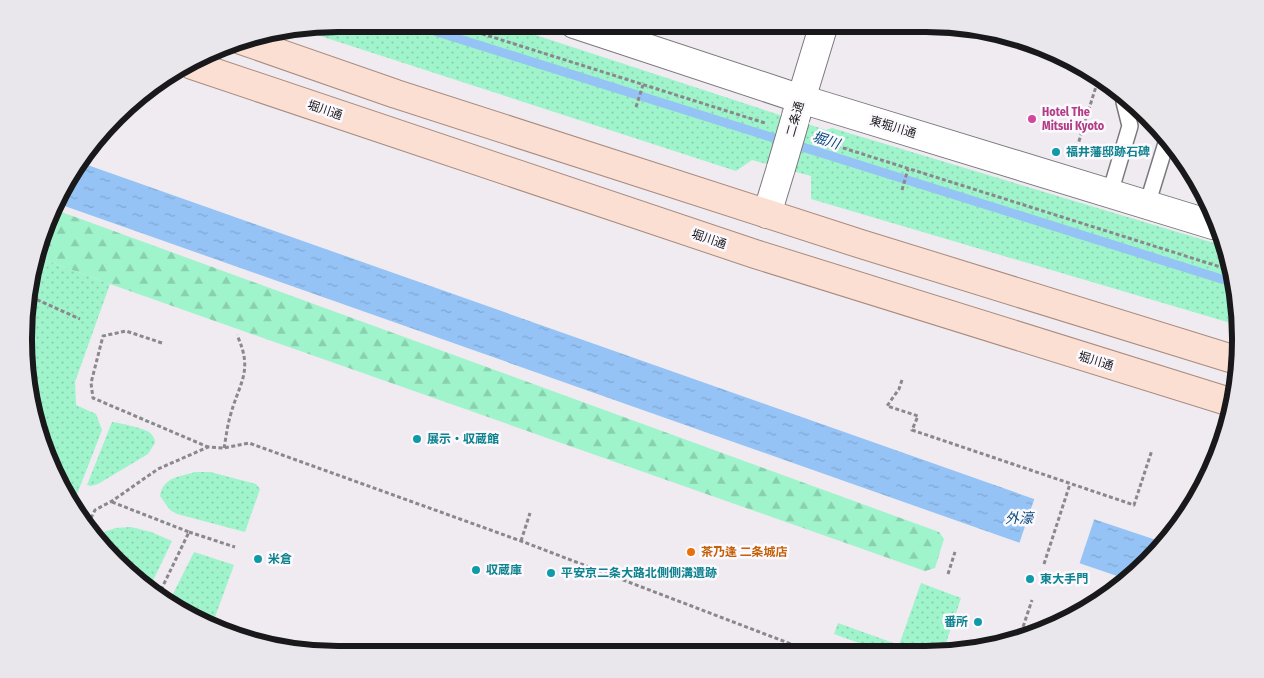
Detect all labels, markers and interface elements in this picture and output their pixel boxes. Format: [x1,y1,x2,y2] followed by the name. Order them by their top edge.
[306,98,344,122] street label: 堀川通
[783,100,807,138] street label: 二条通
[1042,105,1105,133] place label: Hotel The Mitsui Kyoto
[868,113,918,141] street label: 東堀川通
[1026,113,1038,125] marker: Hotel The Mitsui Kyoto
[810,128,844,154] water label: 堀川
[1066,145,1150,159] place label: 福井藩邸跡石碑
[1050,146,1062,158] marker: 福井藩邸跡石碑
[690,227,728,251] street label: 堀川通
[1077,349,1115,373] street label: 堀川通
[427,432,499,446] place label: 展示・収蔵館
[411,433,423,445] marker: 展示・収蔵館
[1005,510,1035,527] water label: 外濠
[701,545,788,559] place label: 茶乃逢 二条城店
[685,546,697,558] marker: 茶乃逢 二条城店
[268,552,292,566] place label: 米倉
[252,553,264,565] marker: 米倉
[486,563,522,577] place label: 収蔵庫
[470,564,482,576] marker: 収蔵庫
[561,566,717,580] place label: 平安京二条大路北側側溝遺跡
[545,567,557,579] marker: 平安京二条大路北側側溝遺跡
[1040,572,1088,586] place label: 東大手門
[1024,573,1036,585] marker: 東大手門
[944,615,968,629] place label: 番所
[972,616,984,628] marker: 番所

